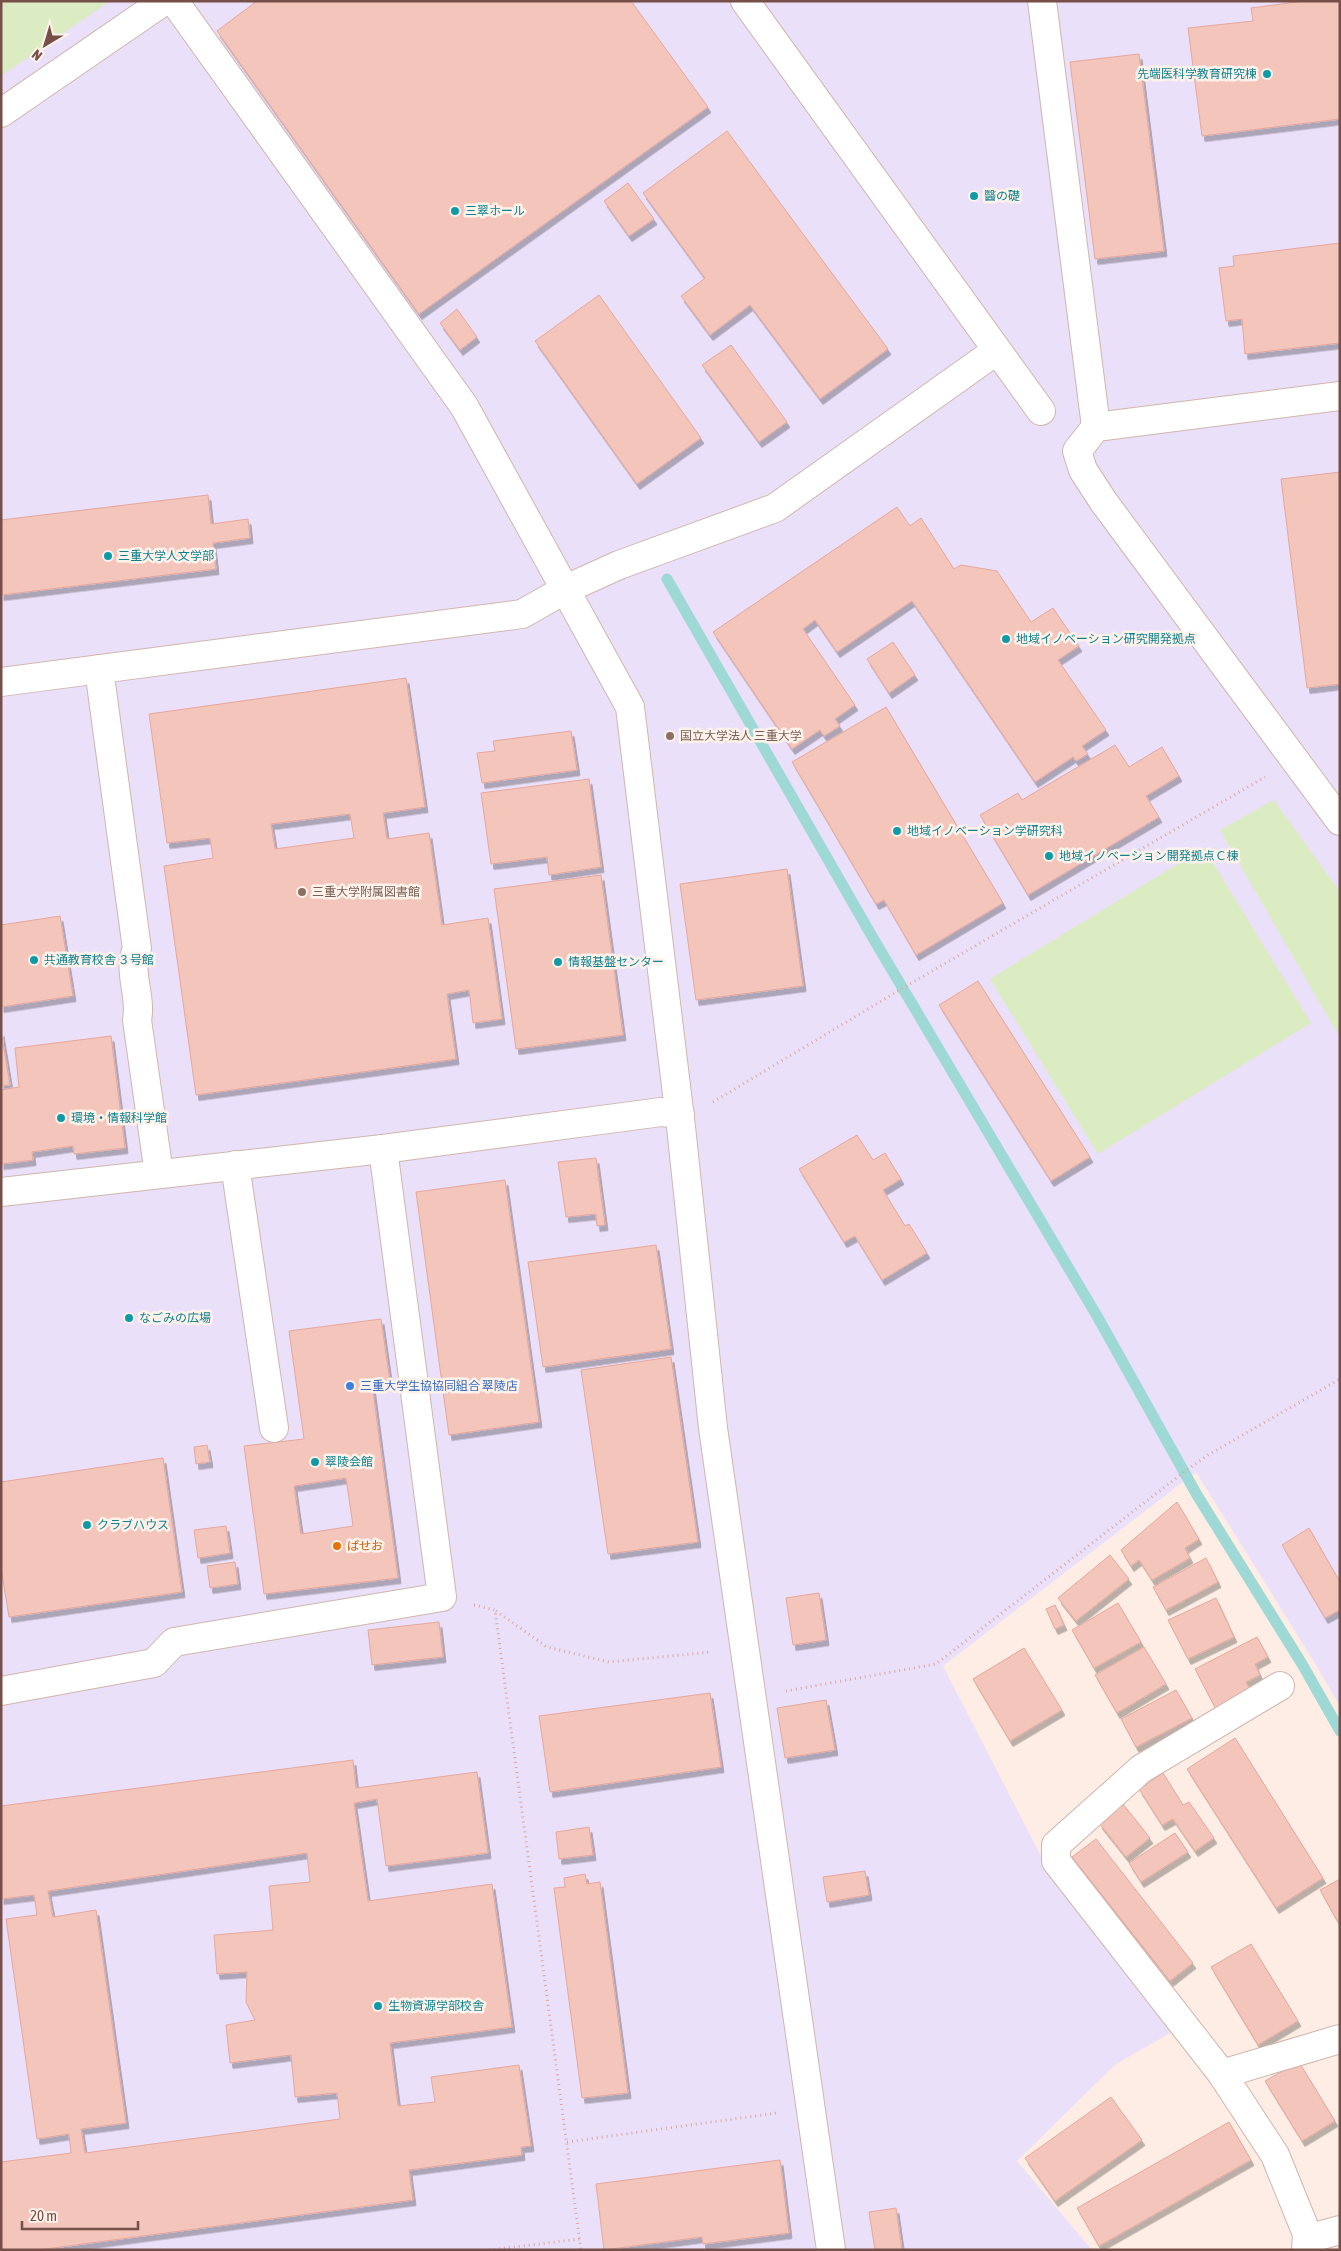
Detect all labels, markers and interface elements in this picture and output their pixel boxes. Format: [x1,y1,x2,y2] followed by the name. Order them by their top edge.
[20,20,70,70] north arrow
[29,46,45,64] text: N
[1137,67,1257,81] place label: 先端医科学教育研究棟
[1261,68,1273,80] marker: 先端医科学教育研究棟
[984,189,1020,203] place label: 醫の礎
[968,190,980,202] marker: 醫の礎
[465,204,525,218] place label: 三翠ホール
[449,205,461,217] marker: 三翠ホール
[118,549,214,563] place label: 三重大学人文学部
[102,550,114,562] marker: 三重大学人文学部
[1016,632,1196,646] place label: 地域イノベーション研究開発拠点
[1000,633,1012,645] marker: 地域イノベーション研究開発拠点
[680,729,802,743] place label: 国立大学法人 三重大学
[664,730,676,742] marker: 国立大学法人 三重大学
[907,824,1063,838] place label: 地域イノベーション学研究科
[891,825,903,837] marker: 地域イノベーション学研究科
[1059,849,1239,863] place label: 地域イノベーション開発拠点Ｃ棟
[1043,850,1055,862] marker: 地域イノベーション開発拠点Ｃ棟
[312,885,420,899] place label: 三重大学附属図書館
[296,886,308,898] marker: 三重大学附属図書館
[44,953,154,967] place label: 共通教育校舎 ３号館
[28,954,40,966] marker: 共通教育校舎 ３号館
[568,955,664,969] place label: 情報基盤センター
[552,956,564,968] marker: 情報基盤センター
[71,1111,167,1125] place label: 環境・情報科学館
[55,1112,67,1124] marker: 環境・情報科学館
[139,1311,211,1325] place label: なごみの広場
[123,1312,135,1324] marker: なごみの広場
[360,1379,518,1393] place label: 三重大学生協協同組合 翠陵店
[344,1380,356,1392] marker: 三重大学生協協同組合 翠陵店
[325,1455,373,1469] place label: 翠陵会館
[309,1456,321,1468] marker: 翠陵会館
[97,1518,169,1532] place label: クラブハウス
[81,1519,93,1531] marker: クラブハウス
[347,1539,383,1553] place label: ぱせお
[331,1540,343,1552] marker: ぱせお
[388,1999,484,2013] place label: 生物資源学部校舎
[372,2000,384,2012] marker: 生物資源学部校舎
[22,2198,139,2230] scale bar
[30,2207,57,2224] text: 20 m

